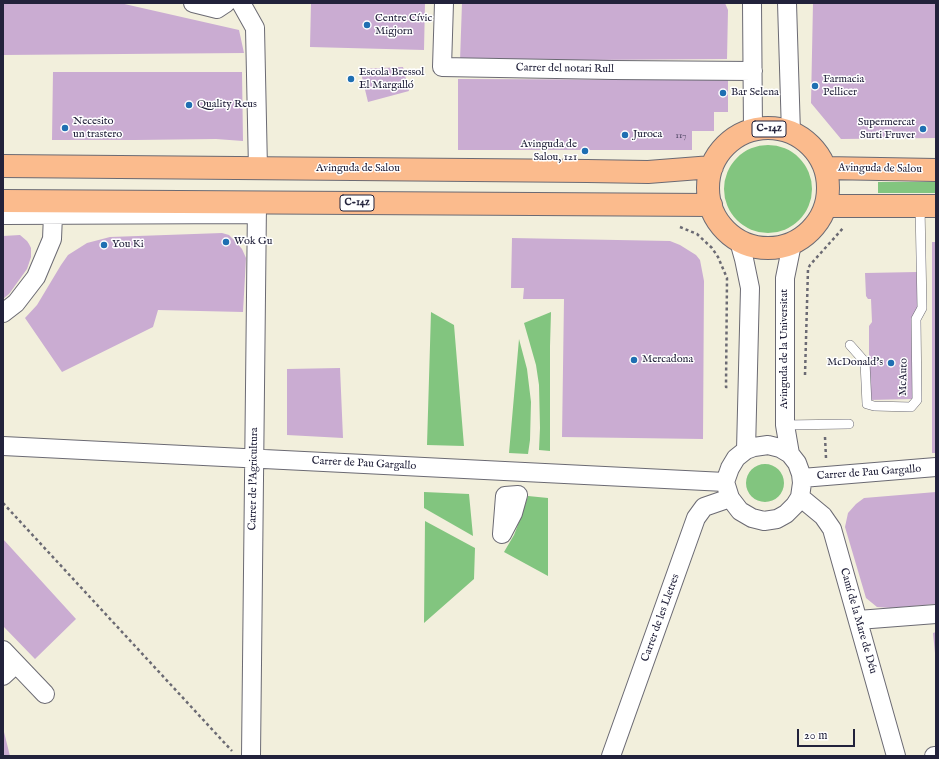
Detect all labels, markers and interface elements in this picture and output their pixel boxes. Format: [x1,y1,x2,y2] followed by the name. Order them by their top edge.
[375,12,432,38] place label: Centre Cívic Migjorn
[362,20,372,30] marker: Centre Cívic Migjorn
[516,62,614,76] street label: Carrer del notari Rull
[359,66,424,92] place label: Escola Bressol El Margalló
[823,73,864,99] place label: Farmacia Pellicer
[346,74,356,84] marker: Escola Bressol El Margalló
[810,81,820,91] marker: Farmacia Pellicer
[731,86,779,100] place label: Bar Selena
[718,88,728,98] marker: Bar Selena
[197,98,257,112] place label: Quality Reus
[184,100,194,110] marker: Quality Reus
[73,115,122,141] place label: Necesito un trastero
[858,116,915,142] place label: Supermercat Surti Fruver
[752,121,786,137] road number: C-14z
[60,123,70,133] marker: Necesito un trastero
[918,124,928,134] marker: Supermercat Surti Fruver
[633,128,662,142] place label: Juroca
[620,130,630,140] marker: Juroca
[676,131,686,141] house number: 117
[521,138,577,164] place label: Avinguda de Salou, 121
[580,146,590,156] marker: Avinguda de Salou, 121
[316,162,400,176] street label: Avinguda de Salou
[838,162,922,176] street label: Avinguda de Salou
[340,195,374,211] road number: C-14z
[234,235,273,249] place label: Wok Gu
[221,237,231,247] marker: Wok Gu
[112,238,144,252] place label: You Ki
[99,240,109,250] marker: You Ki
[778,289,792,409] street label: Avinguda de la Universitat
[642,353,693,367] place label: Mercadona
[629,355,639,365] marker: Mercadona
[827,356,883,370] place label: McDonald's
[886,358,896,368] marker: McDonald's
[897,358,911,396] street label: McAuto
[247,427,261,531] street label: Carrer de l'Agricultura
[311,455,417,473] street label: Carrer de Pau Gargallo
[816,463,922,483] street label: Carrer de Pau Gargallo
[837,567,879,675] street label: Camí de la Mare de Déu
[639,572,683,664] street label: Carrer de les Lletres
[799,721,857,747] scale bar
[804,728,827,743] text: 20 m

